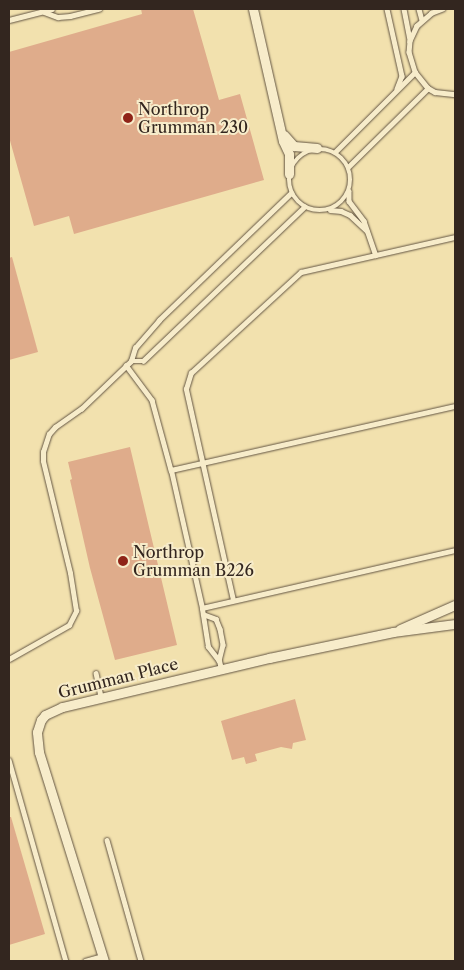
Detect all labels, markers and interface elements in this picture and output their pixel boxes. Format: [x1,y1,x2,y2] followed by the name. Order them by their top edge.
[138,99,248,137] place label: Northrop Grumman 230
[122,112,134,124] marker: Northrop Grumman 230
[133,542,254,580] place label: Northrop Grumman B226
[117,555,129,567] marker: Northrop Grumman B226
[56,654,180,702] street label: Grumman Place

